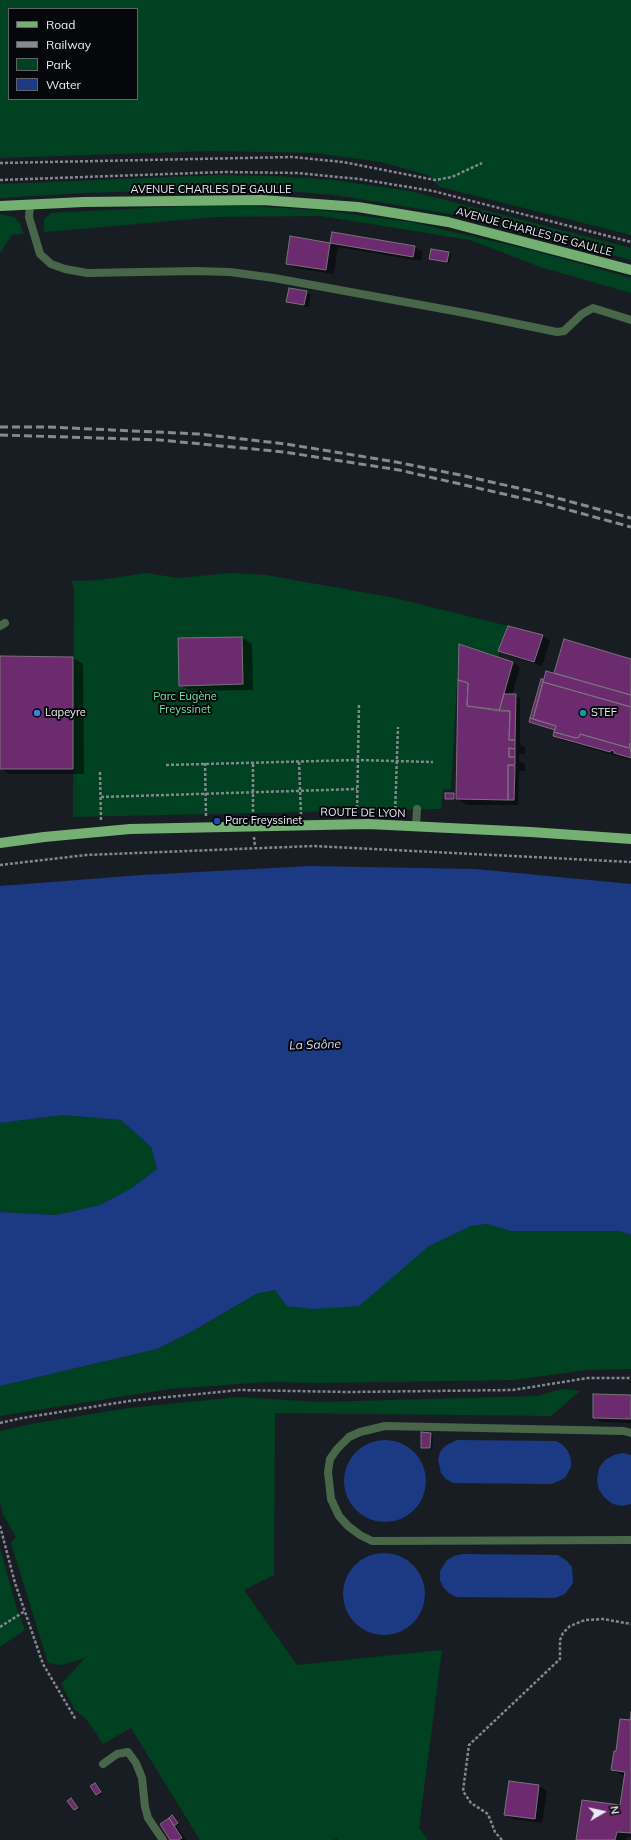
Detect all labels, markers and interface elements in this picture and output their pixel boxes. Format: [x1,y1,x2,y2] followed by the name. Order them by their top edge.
[8,8,138,100] legend
[46,17,75,32] text: Road
[46,37,91,52] text: Railway
[46,57,71,72] text: Park
[46,77,81,92] text: Water
[130,183,292,197] street label: AVENUE CHARLES DE GAULLE
[455,205,613,259] street label: AVENUE CHARLES DE GAULLE
[153,690,217,716] park label: Parc Eugène Freyssinet
[45,706,86,720] place label: Lapeyre
[591,706,617,720] place label: STEF
[32,708,42,718] marker: Lapeyre
[578,708,588,718] marker: STEF
[320,806,406,820] street label: ROUTE DE LYON
[225,814,302,828] place label: Parc Freyssinet
[212,816,222,826] marker: Parc Freyssinet
[289,1037,341,1053] water label: La Saône
[583,1792,623,1832] north arrow
[607,1805,622,1815] text: N

